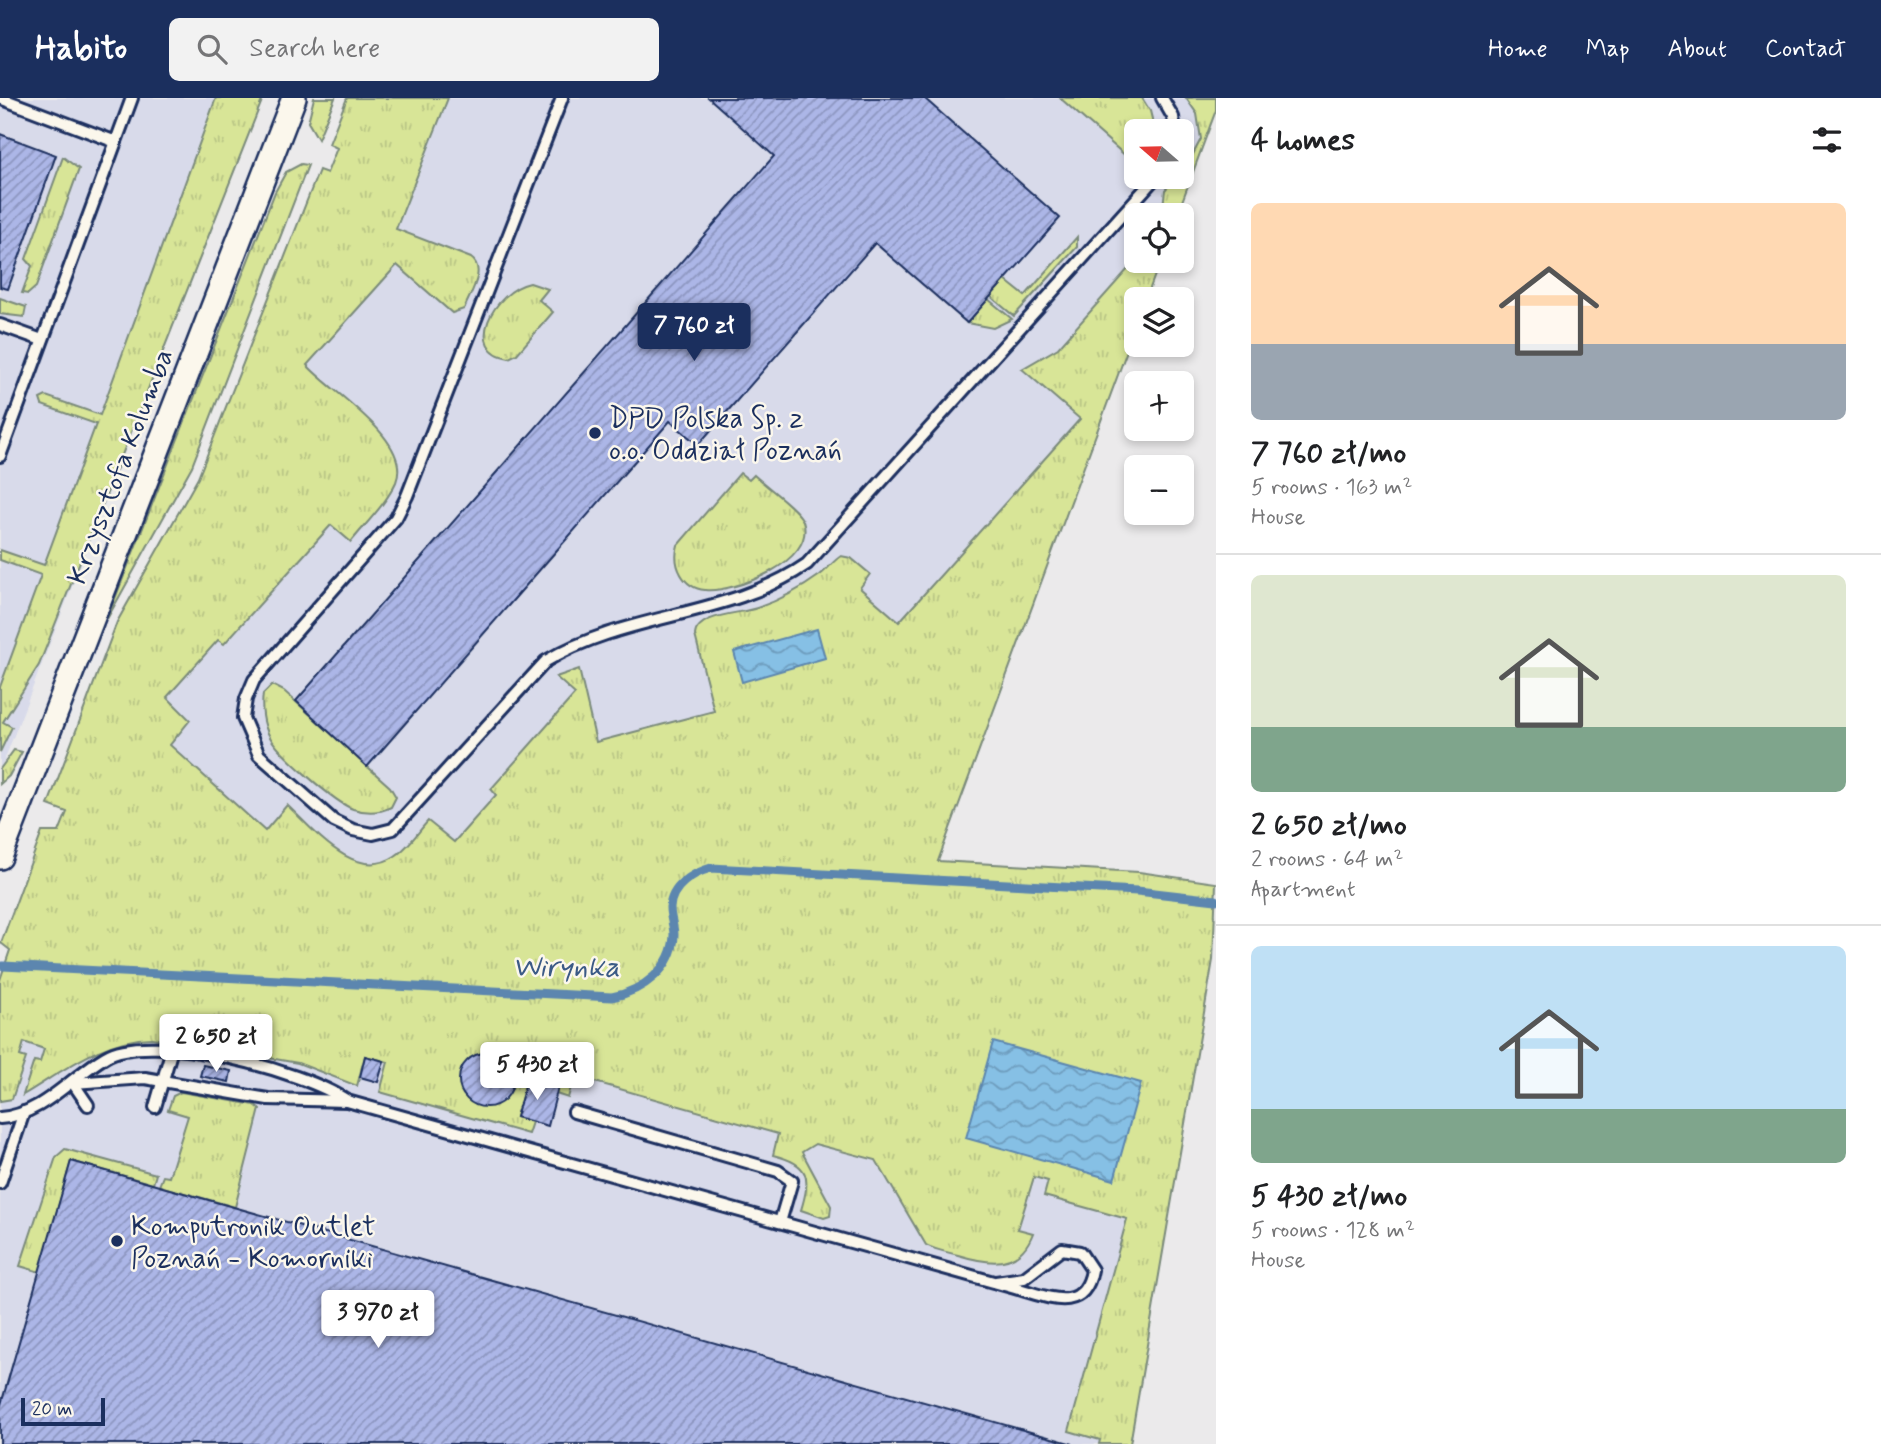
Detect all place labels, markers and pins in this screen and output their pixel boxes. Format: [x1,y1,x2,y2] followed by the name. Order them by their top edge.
[622,303,766,363] pin: 7 760 zł
[609,401,842,470] place label: DPD Polska Sp. z o.o. Oddział Poznań
[587,425,603,441] marker: DPD Polska Sp. z o.o. Oddział Poznań
[144,1014,288,1074] pin: 2 650 zł
[465,1042,609,1102] pin: 5 430 zł
[131,1209,375,1278] place label: Komputronik Outlet Poznań - Komorniki
[109,1233,125,1249] marker: Komputronik Outlet Poznań - Komorniki
[306,1290,450,1350] pin: 3 970 zł

